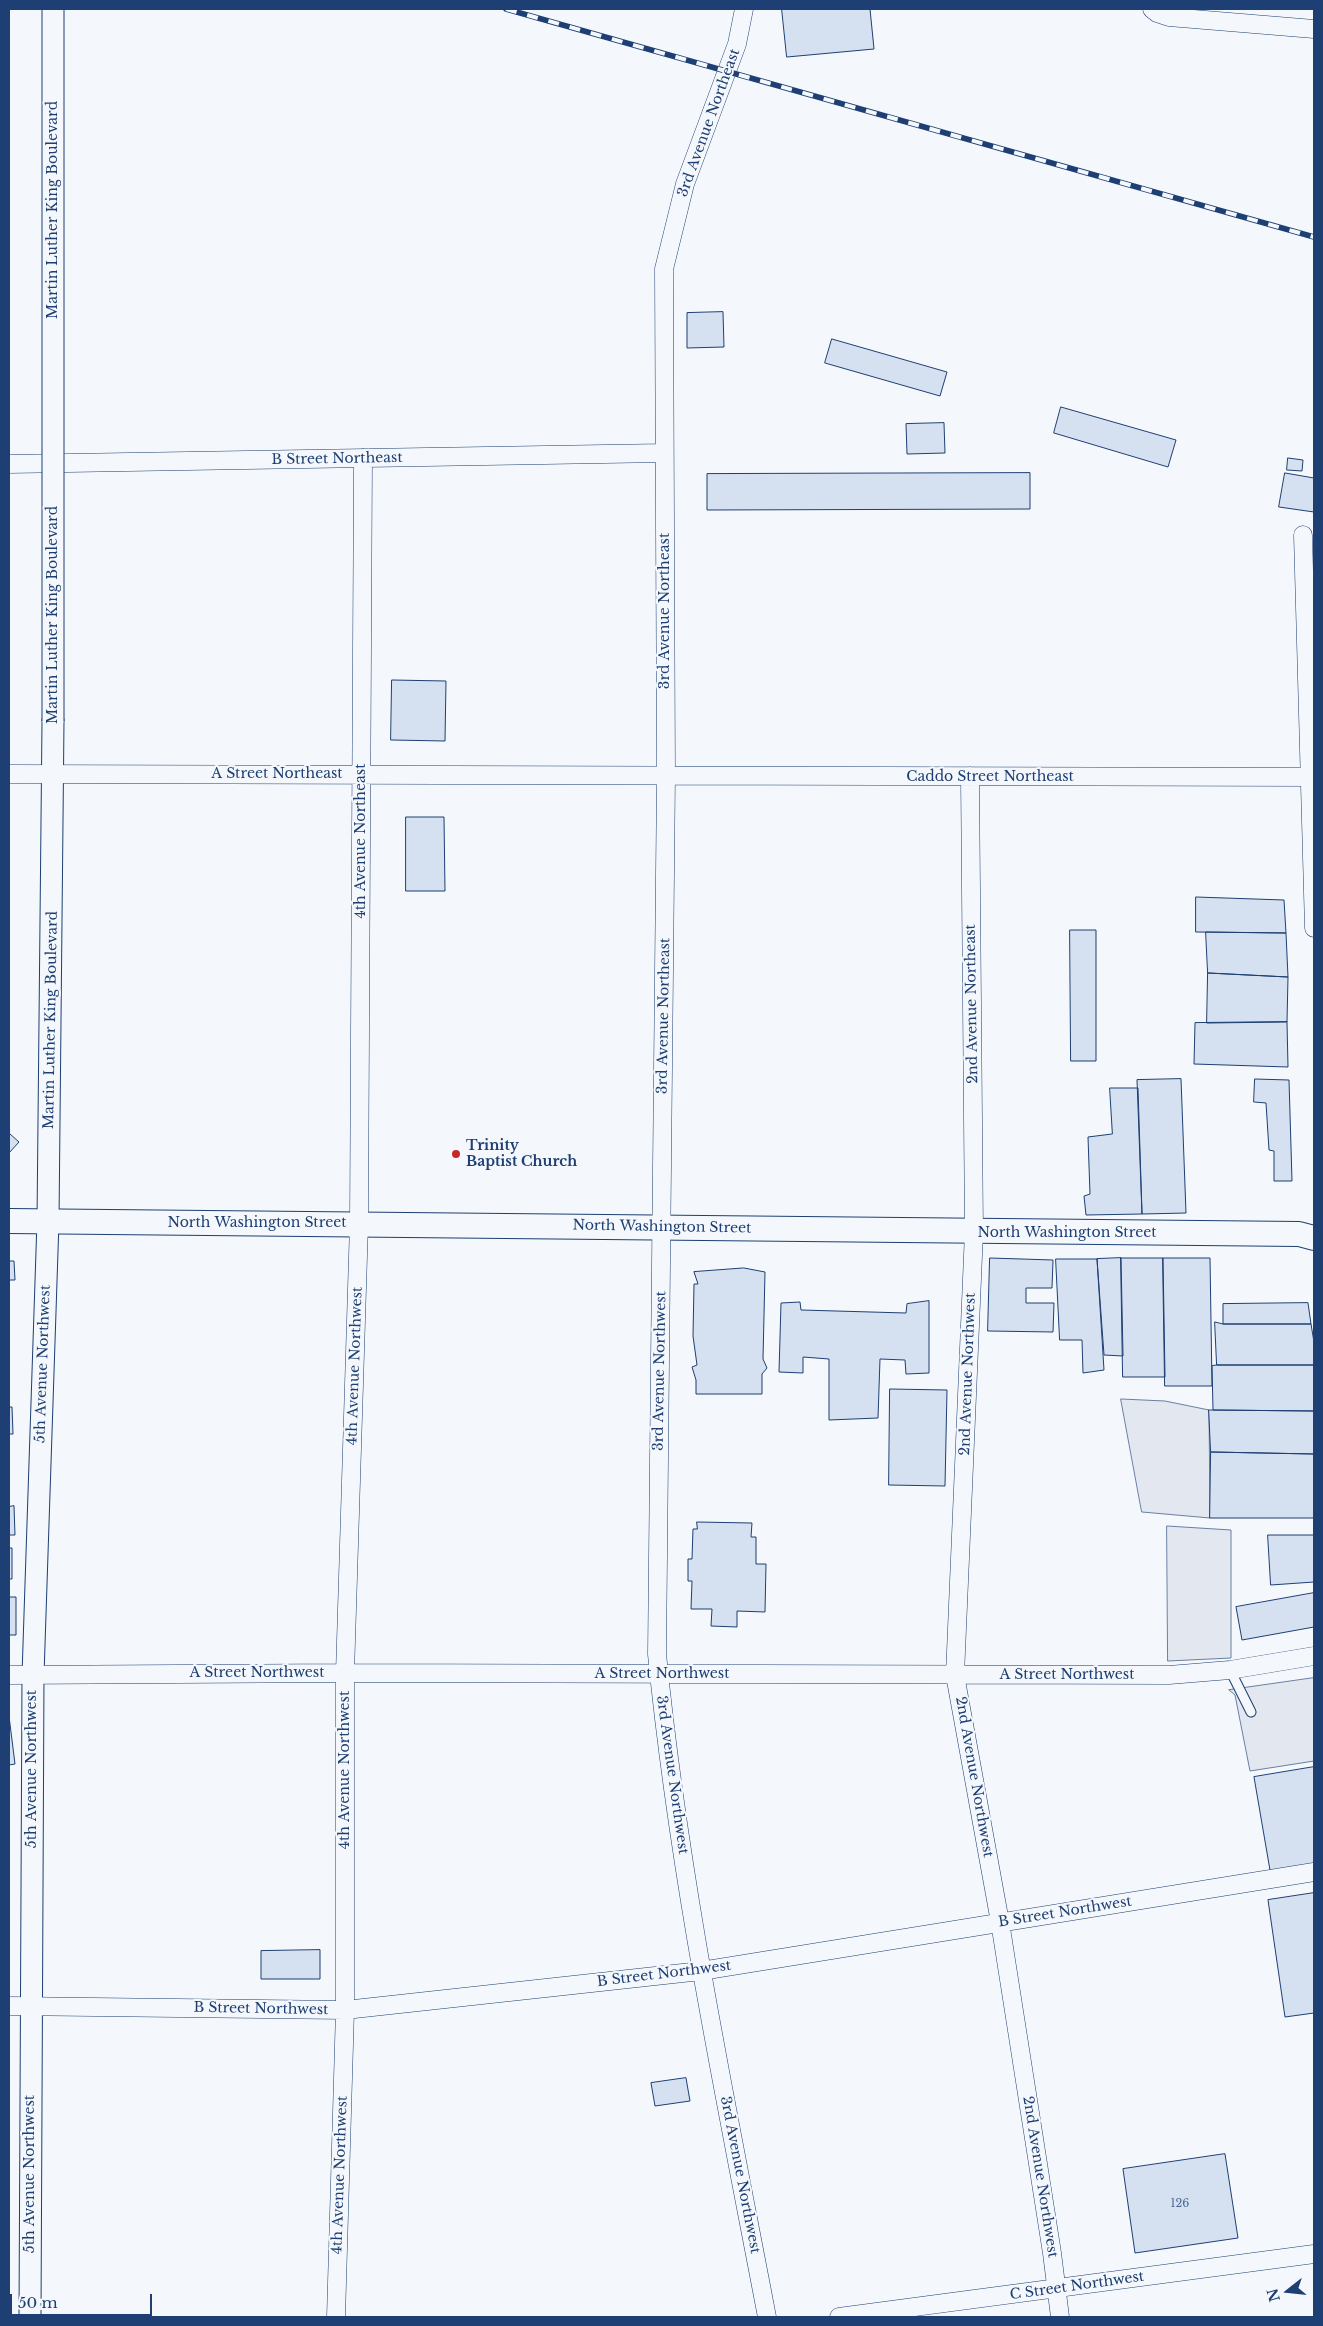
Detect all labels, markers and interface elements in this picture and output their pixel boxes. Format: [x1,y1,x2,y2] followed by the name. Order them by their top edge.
[674,47,744,199] street label: 3rd Avenue Northeast
[45,101,61,319] street label: Martin Luther King Boulevard
[271,449,403,469] street label: B Street Northeast
[45,506,61,724] street label: Martin Luther King Boulevard
[657,533,673,689] street label: 3rd Avenue Northeast
[353,764,369,918] street label: 4th Avenue Northeast
[211,766,343,782] street label: A Street Northeast
[906,769,1074,785] street label: Caddo Street Northeast
[41,911,61,1129] street label: Martin Luther King Boulevard
[962,924,982,1084] street label: 2nd Avenue Northeast
[654,938,674,1094] street label: 3rd Avenue Northeast
[466,1138,577,1170] place label: Trinity Baptist Church
[450,1148,462,1160] marker: Trinity Baptist Church
[168,1215,346,1231] street label: North Washington Street
[572,1217,752,1237] street label: North Washington Street
[978,1225,1156,1241] street label: North Washington Street
[32,1285,54,1443] street label: 5th Avenue Northwest
[344,1287,366,1445] street label: 4th Avenue Northwest
[650,1291,670,1451] street label: 3rd Avenue Northwest
[957,1292,979,1456] street label: 2nd Avenue Northwest
[190,1665,324,1681] street label: A Street Northwest
[595,1666,729,1682] street label: A Street Northwest
[1000,1667,1134,1683] street label: A Street Northwest
[24,1690,40,1848] street label: 5th Avenue Northwest
[337,1691,353,1849] street label: 4th Avenue Northwest
[653,1695,691,1855] street label: 3rd Avenue Northwest
[952,1695,996,1859] street label: 2nd Avenue Northwest
[997,1893,1133,1931] street label: B Street Northwest
[596,1957,732,1991] street label: B Street Northwest
[193,1999,329,2019] street label: B Street Northwest
[22,2095,38,2253] street label: 5th Avenue Northwest
[716,2095,764,2255] street label: 3rd Avenue Northwest
[1019,2095,1061,2259] street label: 2nd Avenue Northwest
[329,2096,351,2254] street label: 4th Avenue Northwest
[1171,2197,1189,2211] house number: 126
[1263,2266,1313,2316] north arrow
[1009,2268,1145,2304] street label: C Street Northwest
[12,2284,155,2316] scale bar
[1263,2286,1284,2304] text: N
[18,2293,58,2312] text: 50 m

